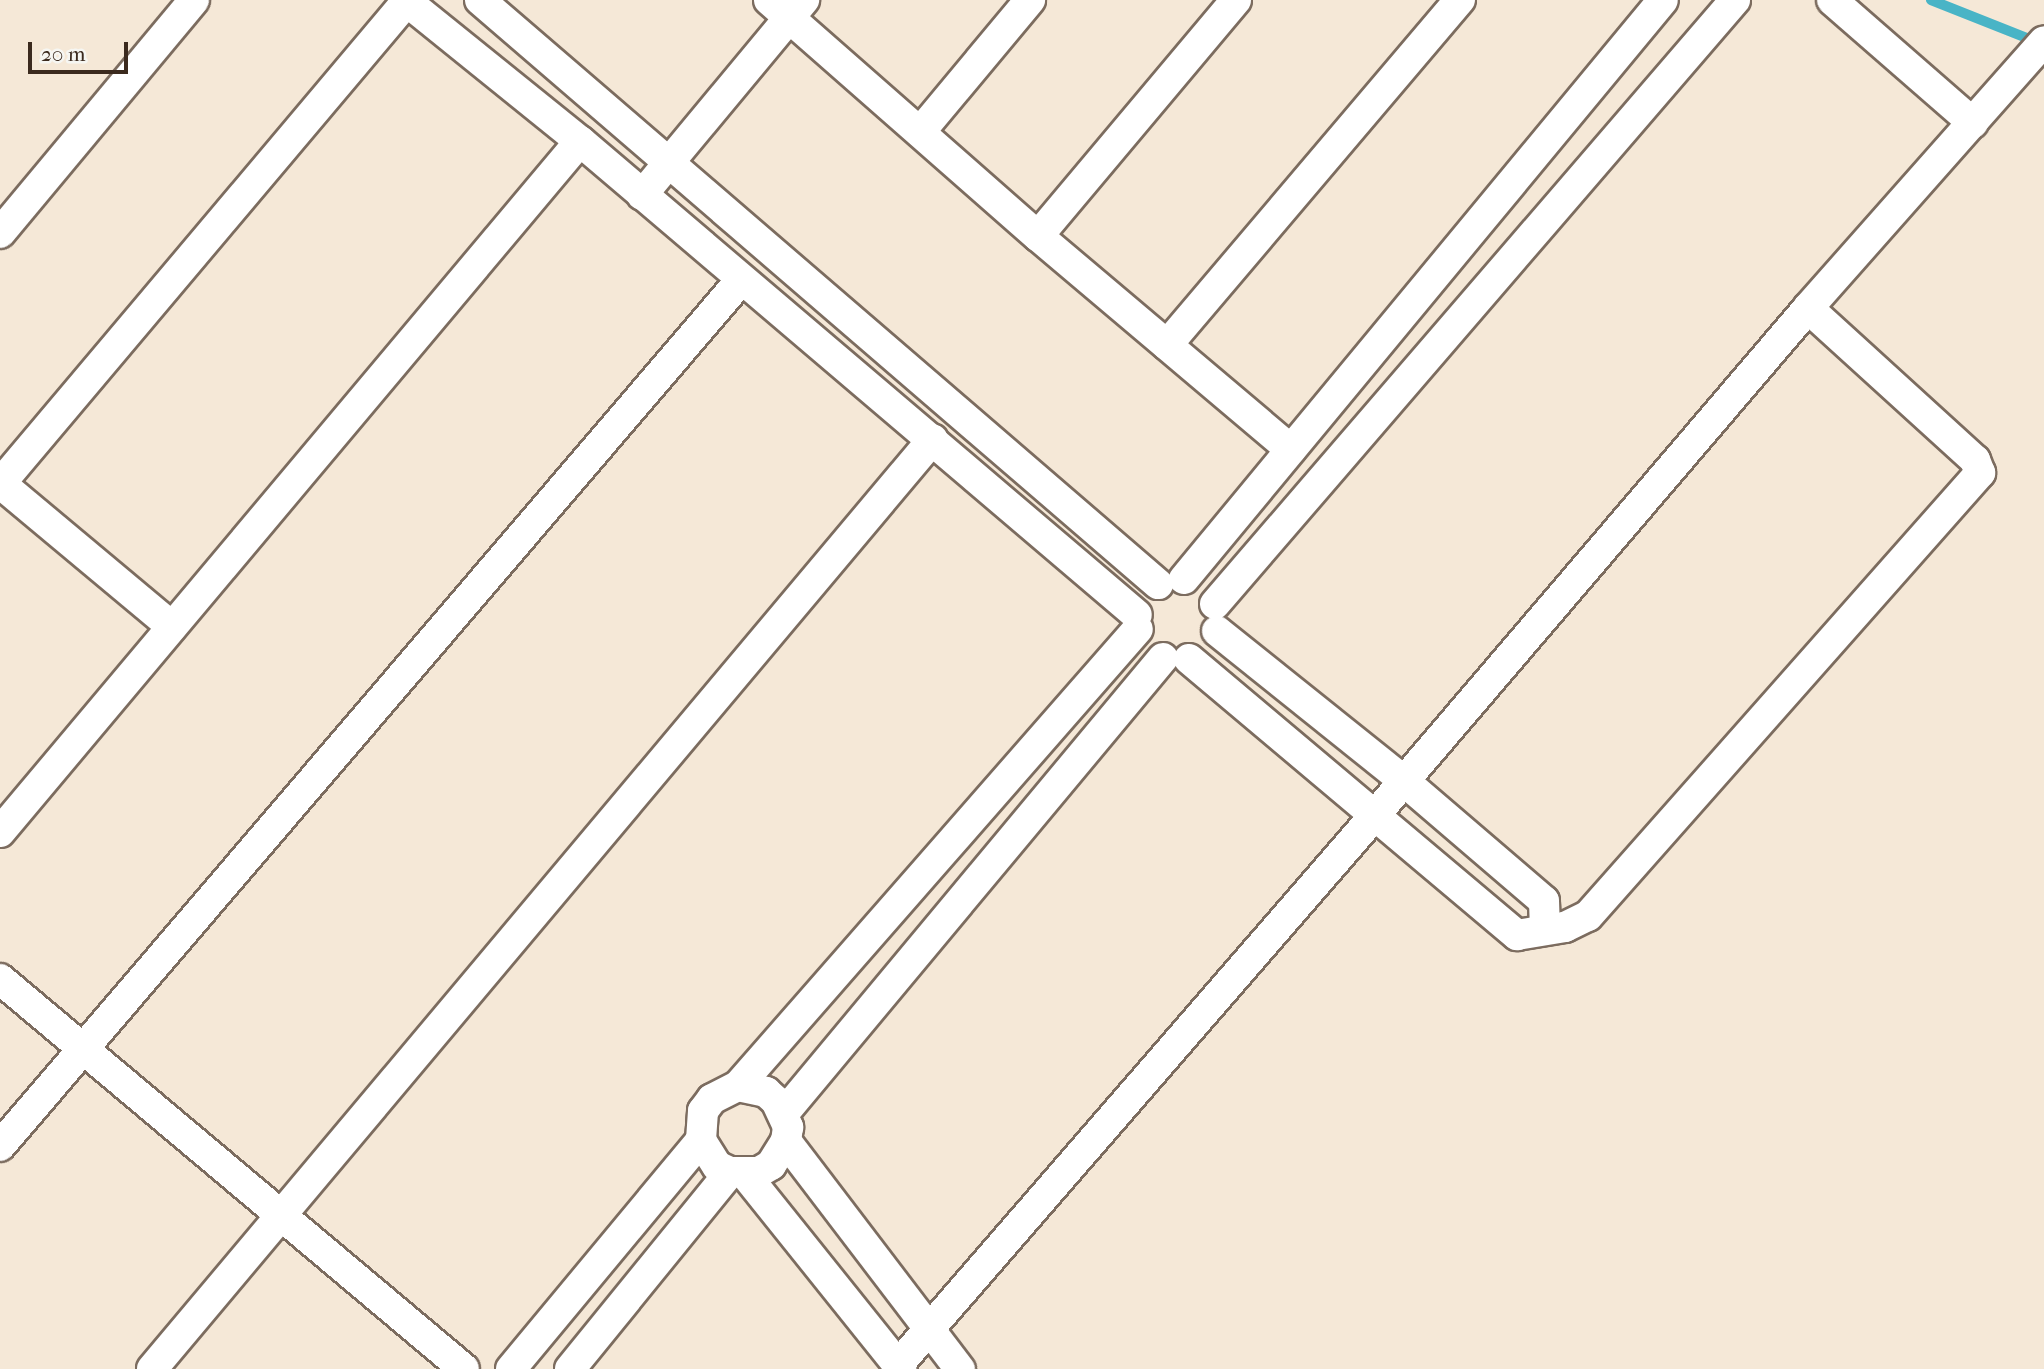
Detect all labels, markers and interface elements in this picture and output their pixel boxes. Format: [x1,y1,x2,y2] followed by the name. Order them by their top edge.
[32,28,131,72] scale bar
[41,42,85,66] text: 20 m

